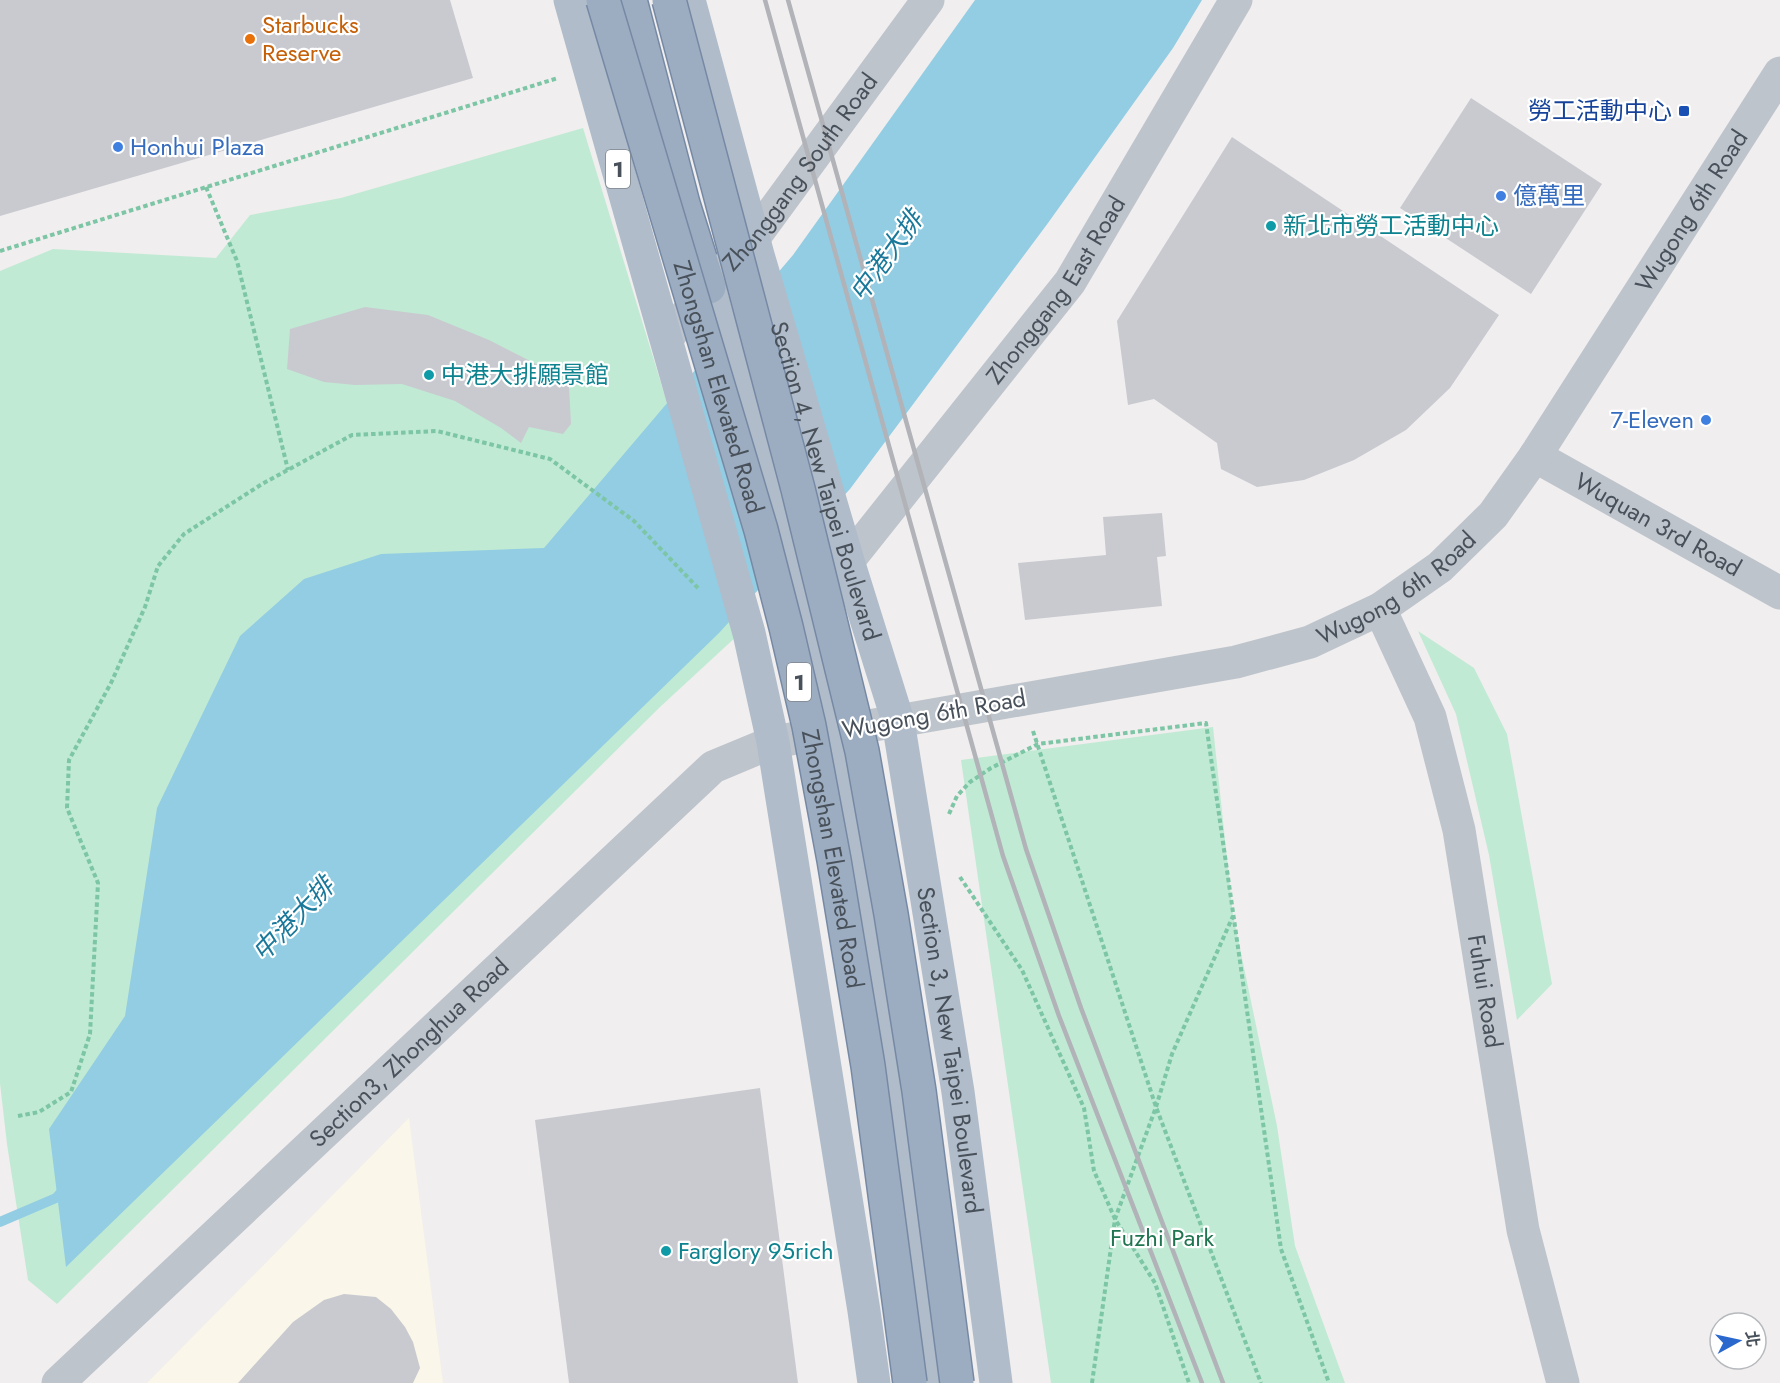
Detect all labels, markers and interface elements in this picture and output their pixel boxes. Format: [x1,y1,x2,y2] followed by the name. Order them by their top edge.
[262,7,359,70] place label: Starbucks Reserve
[243,32,257,46] marker: Starbucks Reserve
[714,65,886,279] street label: Zhonggang South Road
[1528,93,1672,128] place label: 勞工活動中心
[1677,104,1691,118] marker: 勞工活動中心
[1626,123,1756,299] street label: Wugong 6th Road
[130,129,264,164] place label: Honhui Plaza
[111,140,125,154] marker: Honhui Plaza
[606,150,630,188] road number: 1
[1513,178,1585,213] place label: 億萬里
[977,189,1134,391] street label: Zhonggang East Road
[1494,189,1508,203] marker: 億萬里
[840,200,934,309] water label: 中港大排
[1283,208,1499,243] place label: 新北市勞工活動中心
[1264,219,1278,233] marker: 新北市勞工活動中心
[665,256,773,518] street label: Zhongshan Elevated Road
[761,317,890,645] street label: Section 4, New Taipei Boulevard
[441,357,609,392] place label: 中港大排願景館
[422,368,436,382] marker: 中港大排願景館
[1610,402,1694,437] place label: 7-Eleven
[1699,413,1713,427] marker: 7-Eleven
[1568,464,1748,585] street label: Wuquan 3rd Road
[1311,523,1484,653] street label: Wugong 6th Road
[787,663,811,701] road number: 1
[839,680,1029,747] street label: Wugong 6th Road
[793,727,873,991] street label: Zhongshan Elevated Road
[243,866,345,970] water label: 中港大排
[908,884,992,1216] street label: Section 3, New Taipei Boulevard
[1459,932,1512,1051] street label: Fuhui Road
[301,950,517,1155] street label: Section3, Zhonghua Road
[1110,1220,1214,1255] park label: Fuzhi Park
[678,1233,834,1268] place label: Farglory 95rich
[659,1244,673,1258] marker: Farglory 95rich
[1708,1311,1768,1371] north arrow
[1740,1329,1765,1349] text: 北

